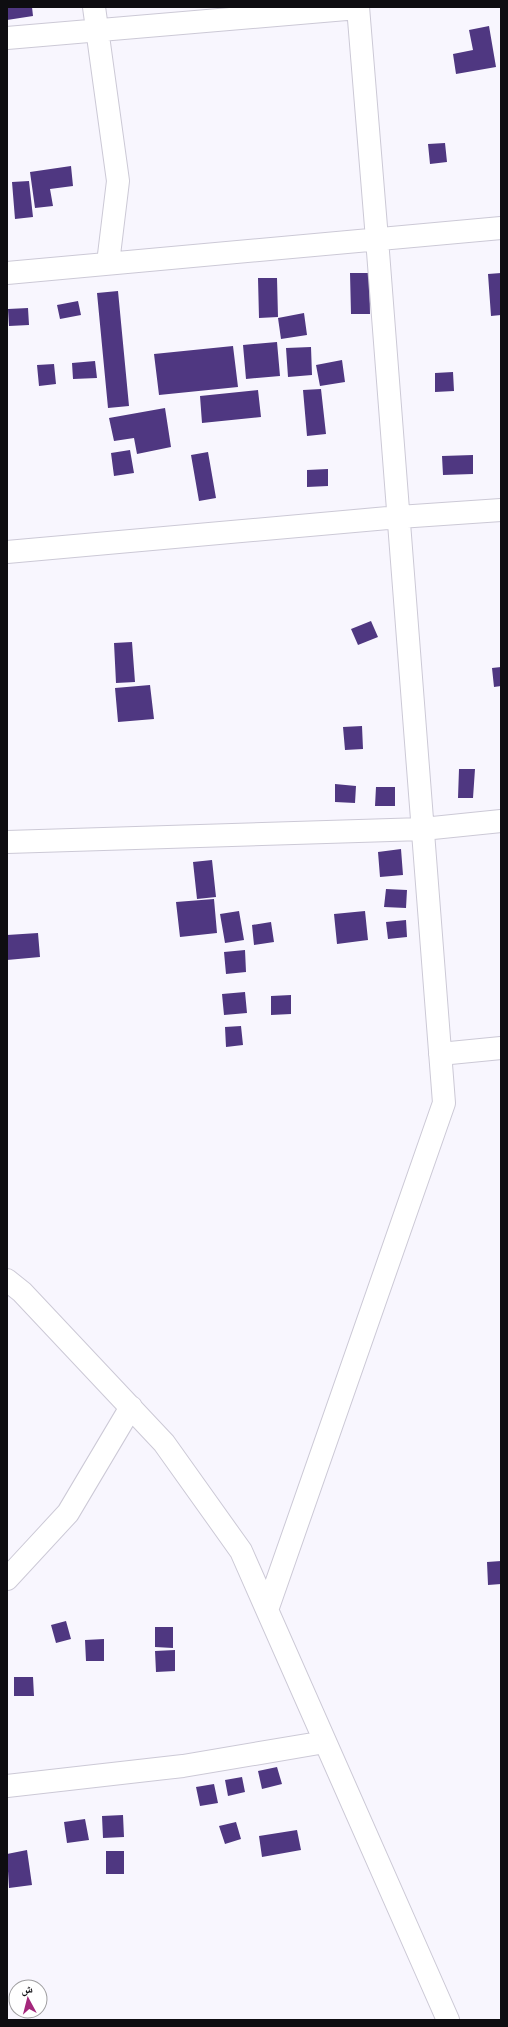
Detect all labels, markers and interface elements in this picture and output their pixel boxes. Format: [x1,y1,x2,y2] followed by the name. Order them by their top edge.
[8,1979,48,2019] north arrow
[20,1981,34,1998] text: ش

